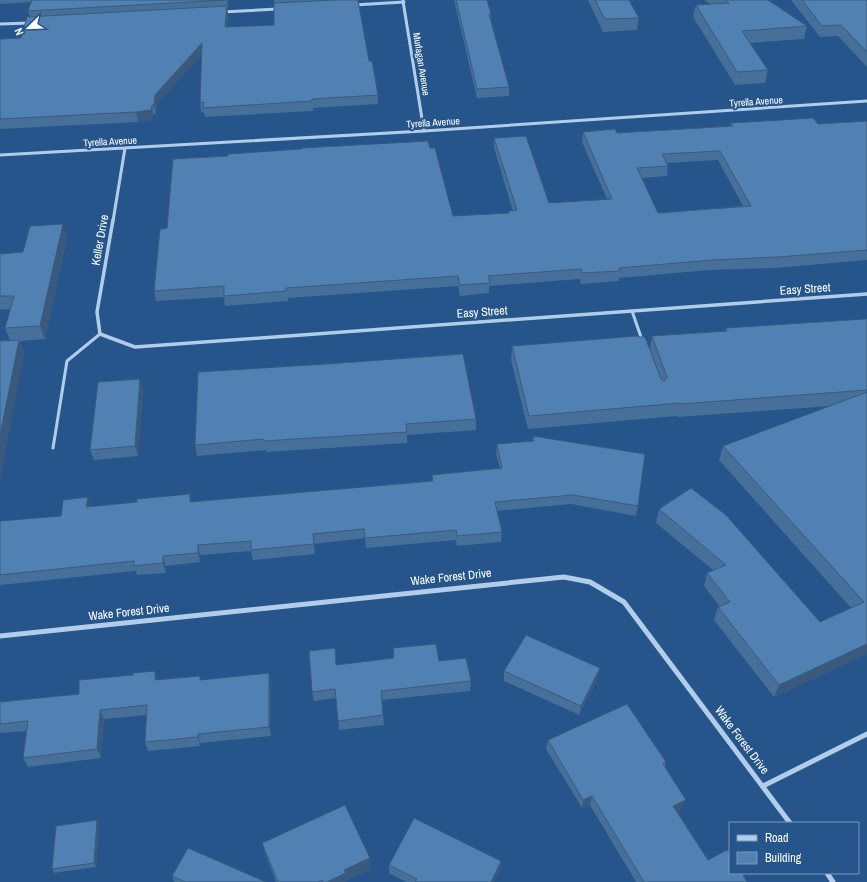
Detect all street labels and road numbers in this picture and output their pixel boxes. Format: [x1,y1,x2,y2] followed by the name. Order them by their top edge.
[410,32,433,97] street label: Murlagan Avenue
[729,93,784,110] street label: Tyrella Avenue
[406,114,461,131] street label: Tyrella Avenue
[83,134,138,149] street label: Tyrella Avenue
[88,213,112,267] street label: Keller Drive
[779,279,831,299] street label: Easy Street
[456,302,508,322] street label: Easy Street
[410,565,492,589] street label: Wake Forest Drive
[88,600,170,624] street label: Wake Forest Drive
[711,703,773,777] street label: Wake Forest Drive

